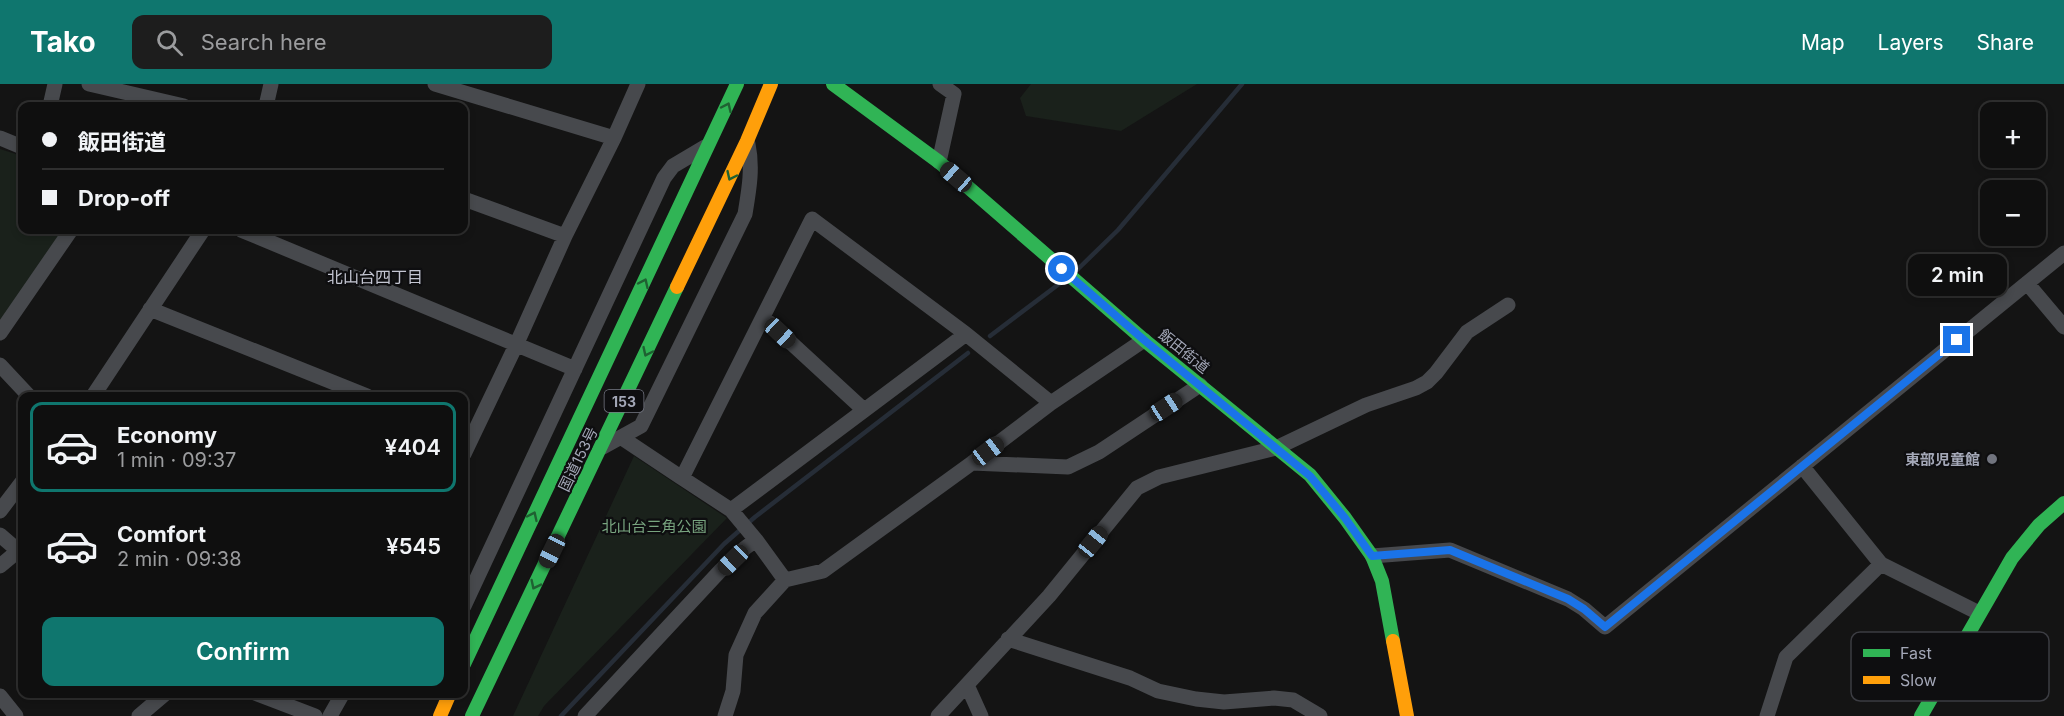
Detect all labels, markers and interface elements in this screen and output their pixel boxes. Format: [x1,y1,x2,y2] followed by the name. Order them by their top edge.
[132,15,552,69] search box
[30,25,96,59] text: Tako
[153,26,186,59] icon: search
[201,29,326,55] text: Search here
[1801,30,1845,55] text: Map
[1878,30,1944,55] text: Layers
[1977,30,2034,55] text: Share
[719,102,731,113] one-way arrow
[1980,102,2046,246] map controls
[1980,102,2046,168] button: +
[78,129,166,155] text: 飯田街道
[937,158,975,196] car
[726,170,738,181] one-way arrow
[1980,180,2046,246] button: −
[78,185,170,211] text: Drop-off
[1908,253,2006,295] callout: 2 min
[1048,255,1075,282] route start
[1931,263,1984,287] text: 2 min
[327,267,423,287] district label: 北山台四丁目
[636,279,648,290] one-way arrow
[761,314,799,352] car
[1155,325,1213,377] street label: 飯田街道
[1943,326,1970,353] route end
[643,346,655,357] one-way arrow
[604,390,644,412] road number: 153
[1146,390,1186,424] car
[45,420,99,474] icon: car
[117,422,217,448] text: Economy
[554,424,602,494] street label: 国道153号
[968,433,1008,469] car
[385,434,441,460] text: ¥404
[117,448,236,472] text: 1 min · 09:37
[1905,450,1980,469] place label: 東部児童館
[1985,452,1999,466] marker: 東部児童館
[526,512,538,523] one-way arrow
[601,517,707,536] park label: 北山台三角公園
[45,519,99,573] icon: car
[117,521,206,547] text: Comfort
[1075,522,1111,562] car
[536,531,568,571] car
[386,533,441,559] text: ¥545
[714,541,752,579] car
[117,547,242,571] text: 2 min · 09:38
[531,578,543,589] one-way arrow
[42,617,444,686] button: Confirm
[1851,632,2049,701] legend
[1900,643,1932,663] text: Fast
[1900,670,1937,690] text: Slow

